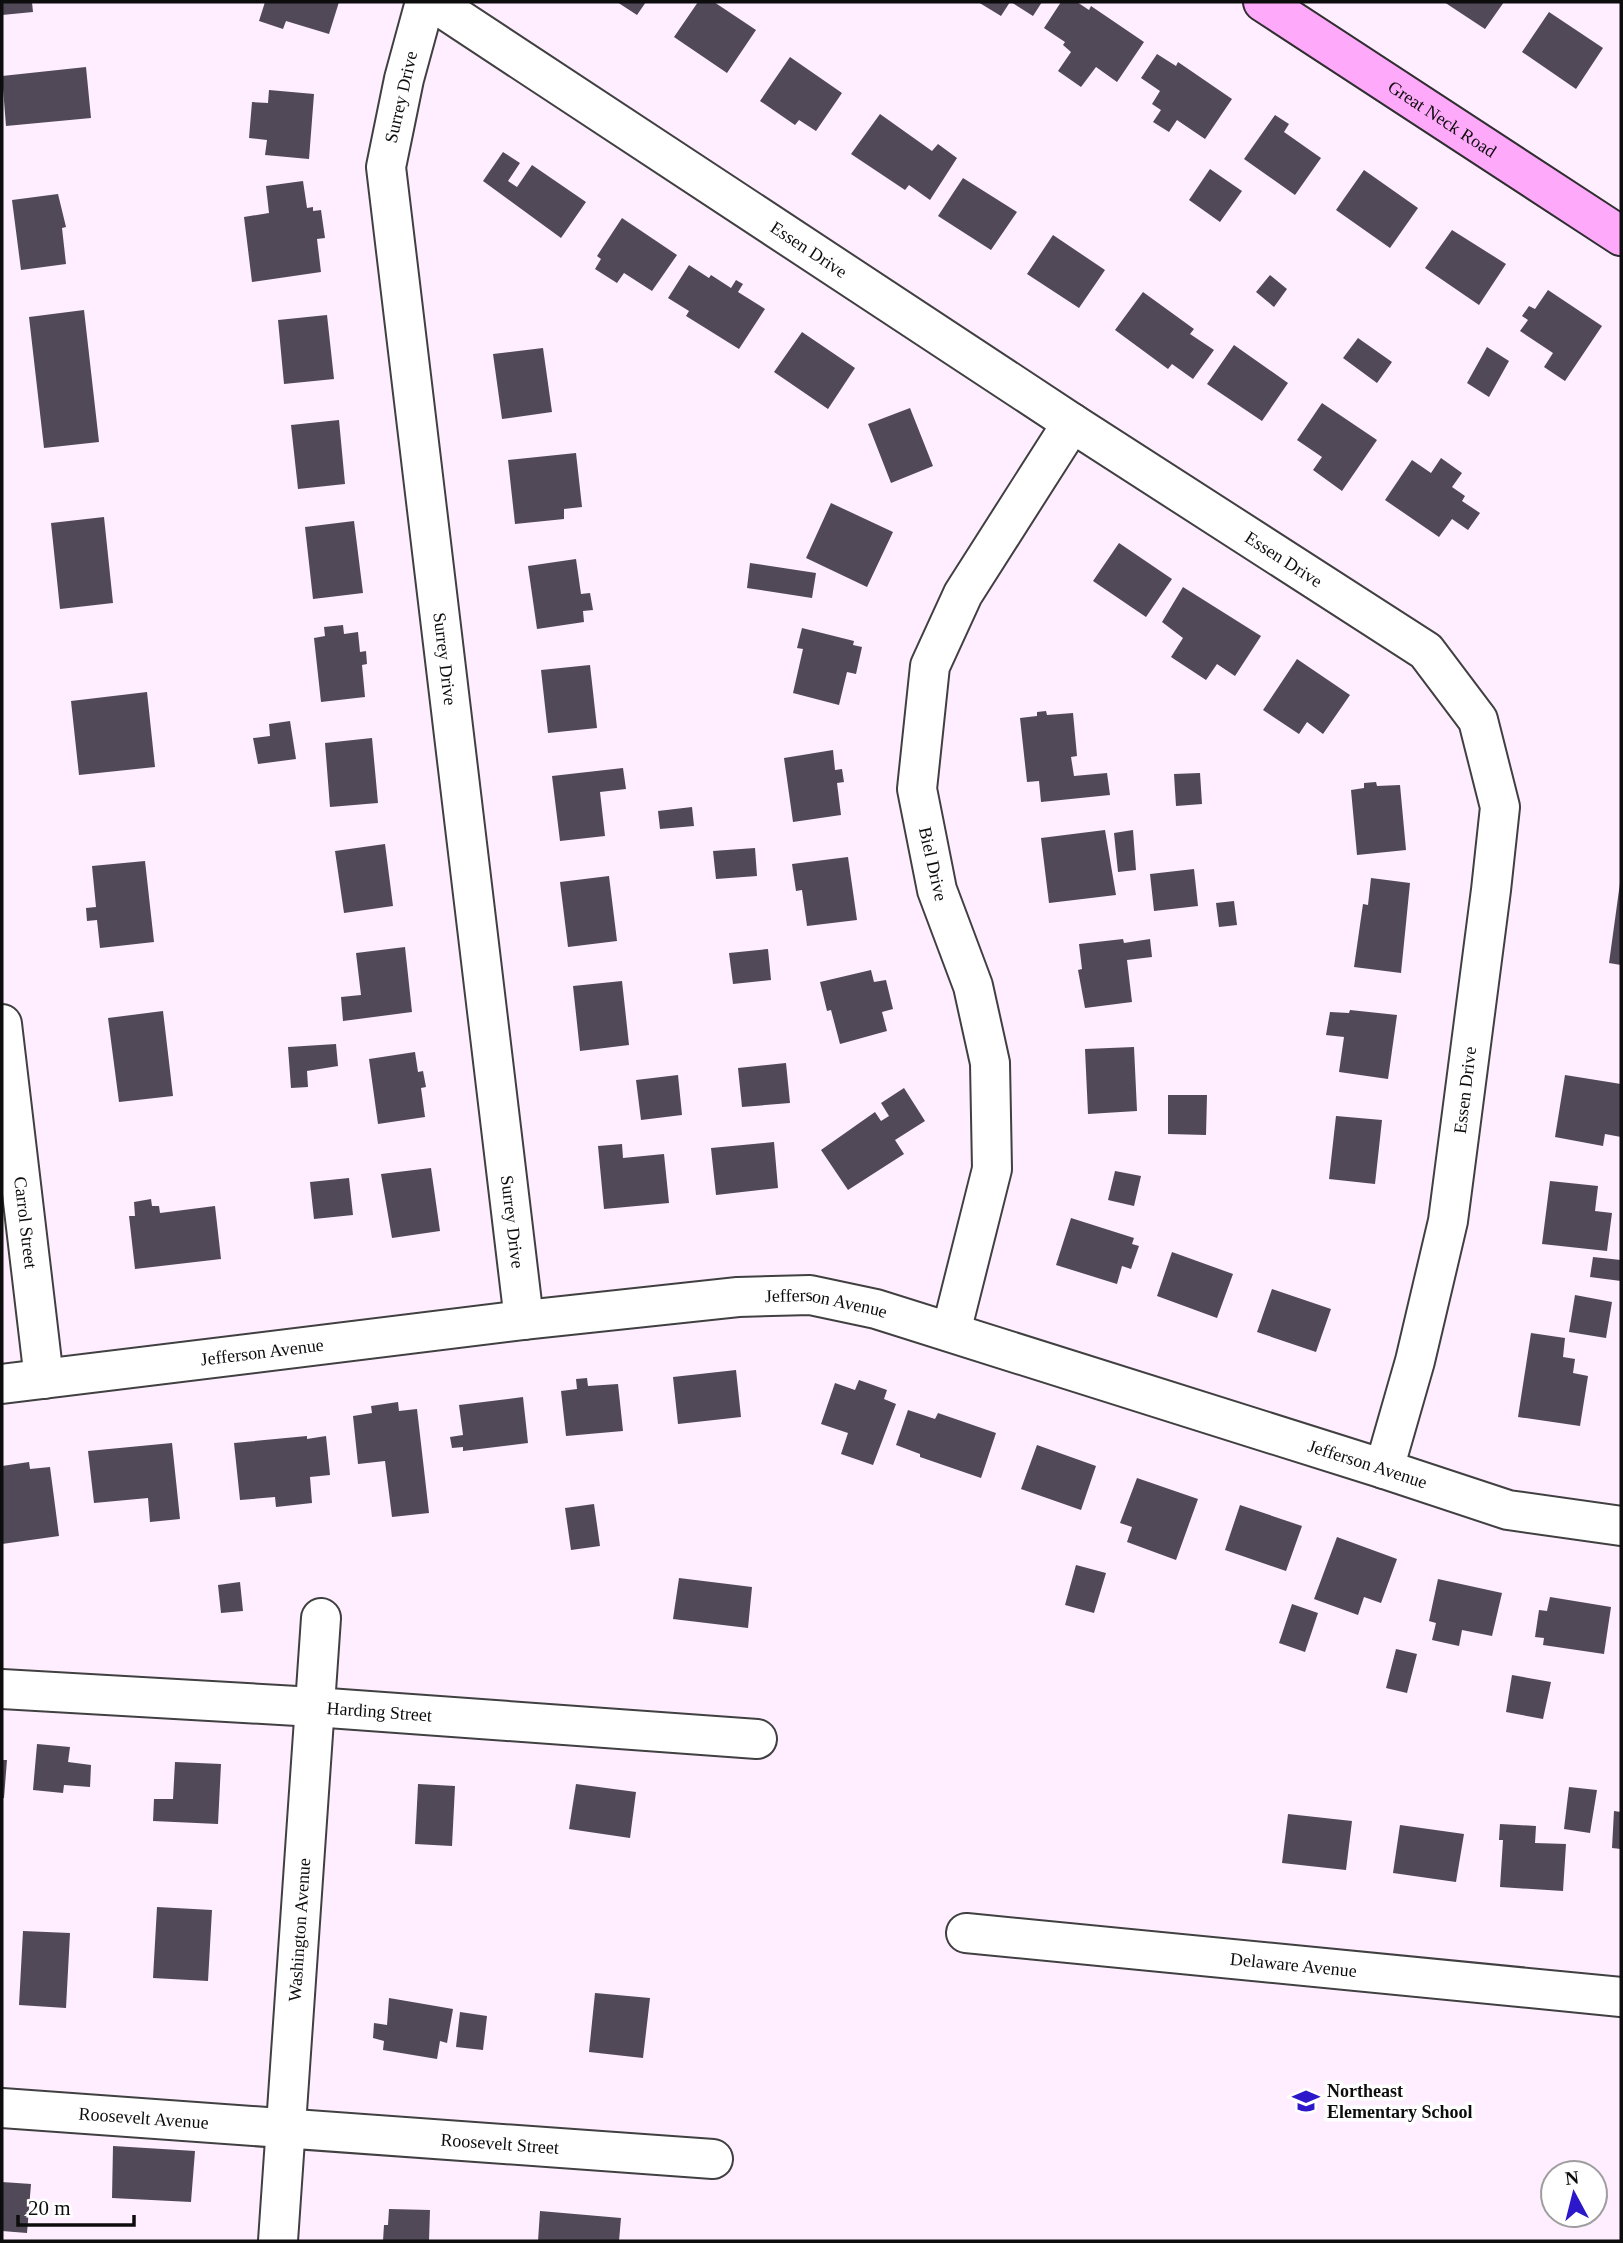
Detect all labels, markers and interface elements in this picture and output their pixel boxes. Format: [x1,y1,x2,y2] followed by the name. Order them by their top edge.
[381,49,421,145] street label: Surrey Drive
[1384,77,1500,162] street label: Great Neck Road
[767,217,851,282] street label: Essen Drive
[1241,527,1326,591] street label: Essen Drive
[429,611,460,706] street label: Surrey Drive
[915,825,951,903] street label: Biel Drive
[1450,1045,1480,1135] street label: Essen Drive
[497,1174,528,1269] street label: Surrey Drive
[10,1175,41,1270] street label: Carrol Street
[765,1285,890,1322] street label: Jefferson Avenue
[199,1335,325,1370] street label: Jefferson Avenue
[1305,1436,1430,1493] street label: Jefferson Avenue
[326,1698,433,1725] street label: Harding Street
[285,1857,314,2002] street label: Washington Avenue
[1229,1949,1358,1981] street label: Delaware Avenue
[1327,2081,1473,2122] place label: Northeast Elementary School
[1291,2086,1321,2116] school or university icon: Northeast Elementary School
[78,2104,209,2133] street label: Roosevelt Avenue
[440,2129,560,2158] street label: Roosevelt Street
[1539,2159,1609,2229] north arrow
[1564,2166,1580,2189] text: N
[18,2184,133,2228] scale bar
[28,2196,71,2220] text: 20 m

